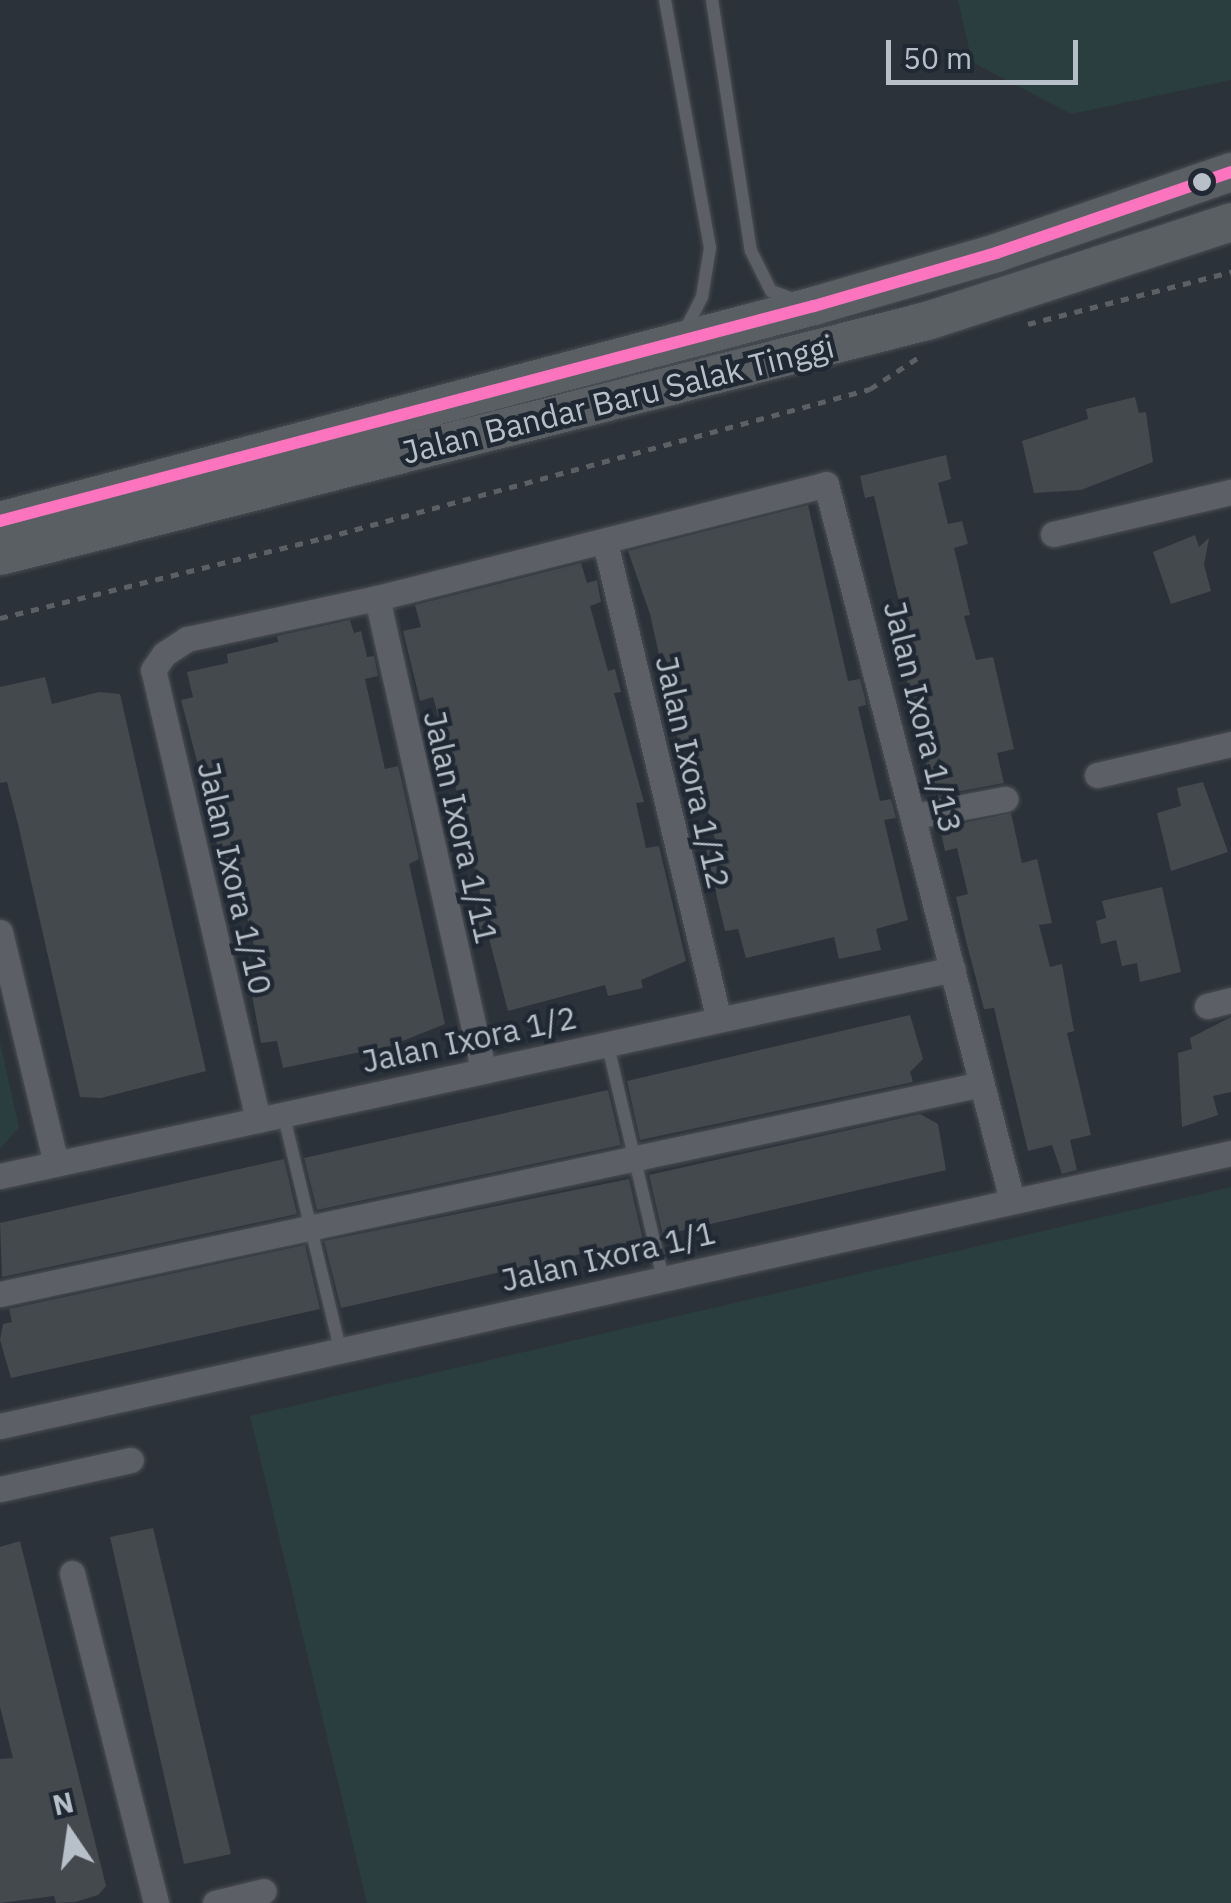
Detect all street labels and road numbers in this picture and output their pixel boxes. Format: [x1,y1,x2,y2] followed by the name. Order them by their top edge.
[398,327,838,471] street label: Jalan Bandar Baru Salak Tinggi
[876,597,970,837] street label: Jalan Ixora 1/13
[648,652,738,892] street label: Jalan Ixora 1/12
[416,707,506,947] street label: Jalan Ixora 1/11
[190,758,280,998] street label: Jalan Ixora 1/10
[358,998,580,1080] street label: Jalan Ixora 1/2
[497,1213,719,1299] street label: Jalan Ixora 1/1

